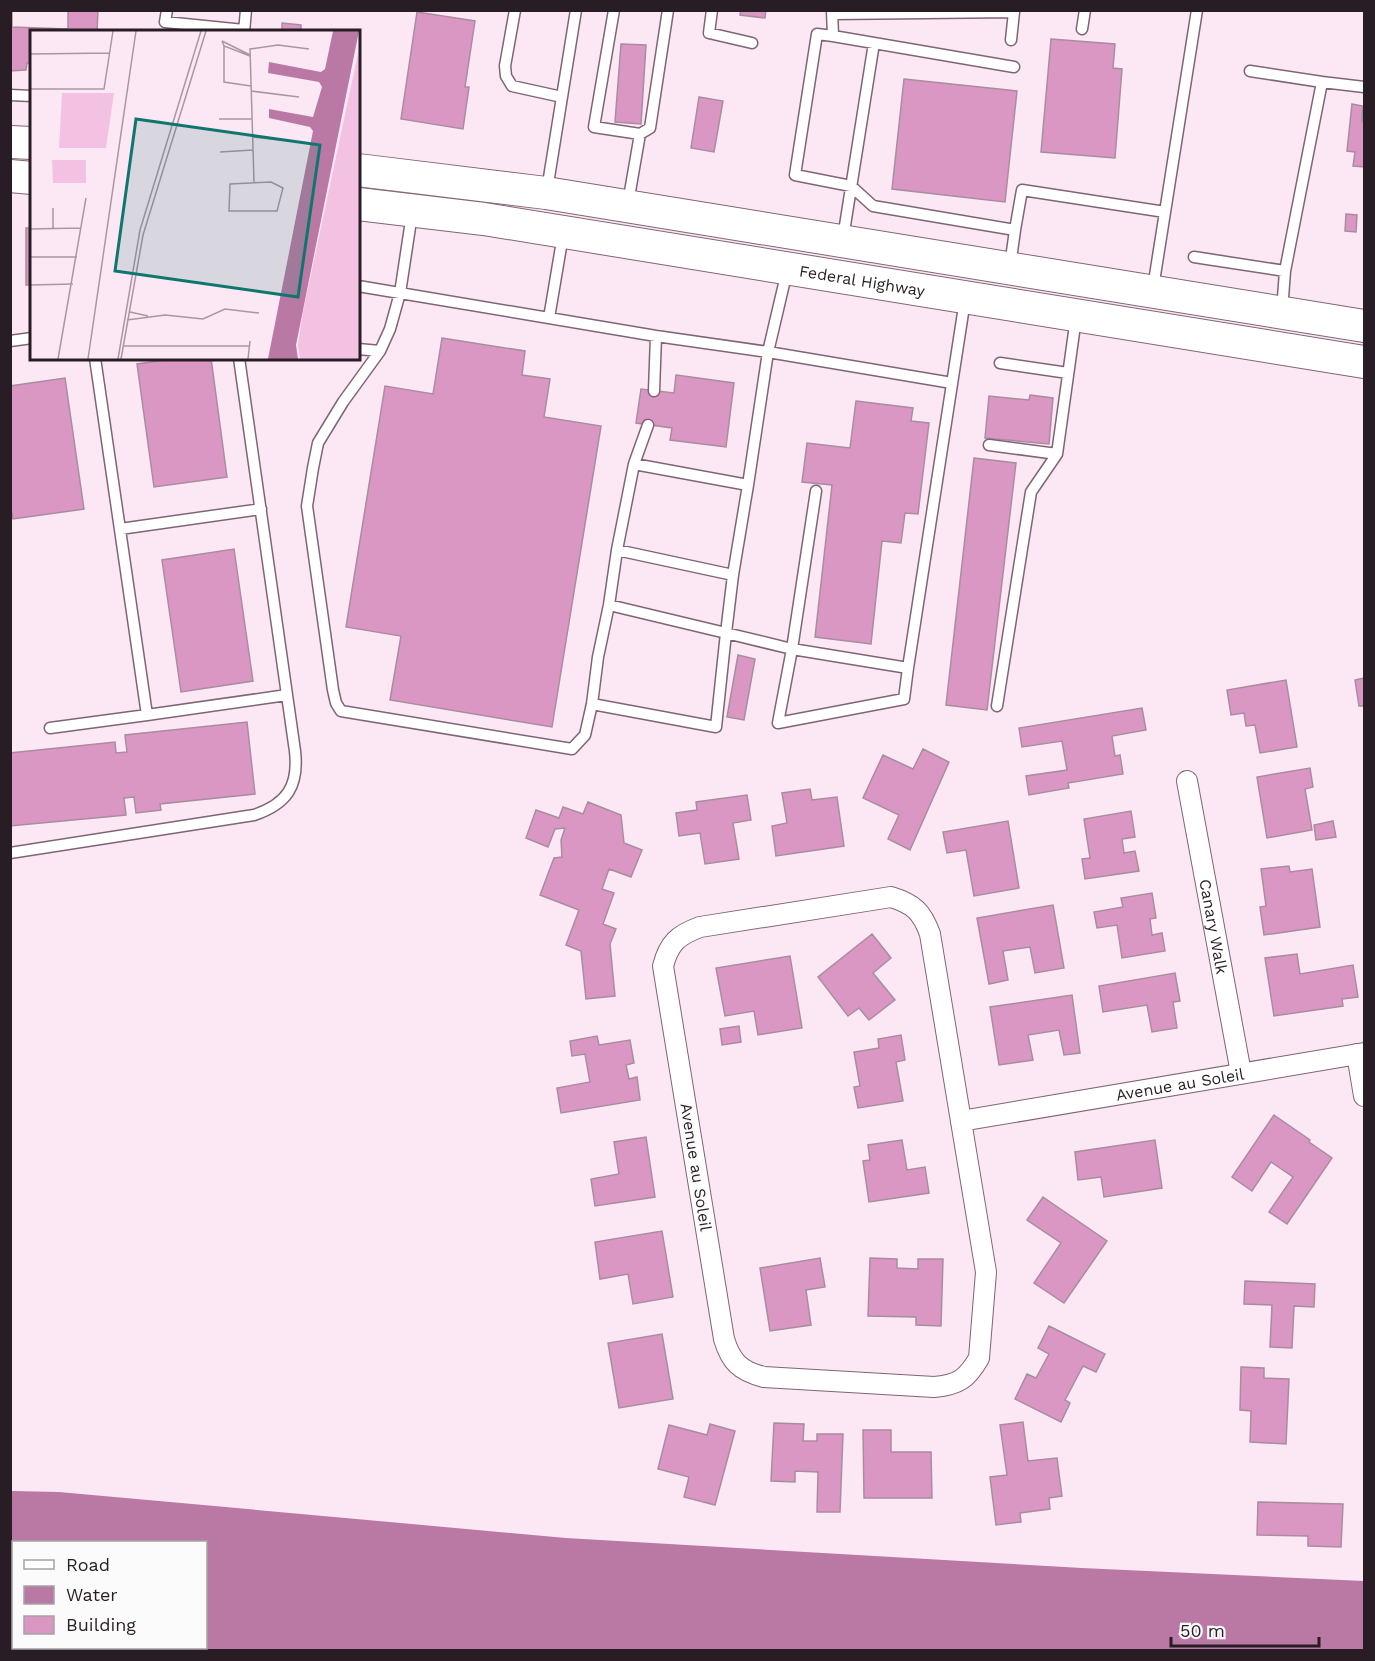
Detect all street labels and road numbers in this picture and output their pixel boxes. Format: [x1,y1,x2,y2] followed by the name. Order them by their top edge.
[798,261,927,300] street label: Federal Highway
[1196,877,1232,976] street label: Canary Walk
[1114,1064,1246,1104] street label: Avenue au Soleil
[676,1102,716,1233] street label: Avenue au Soleil

